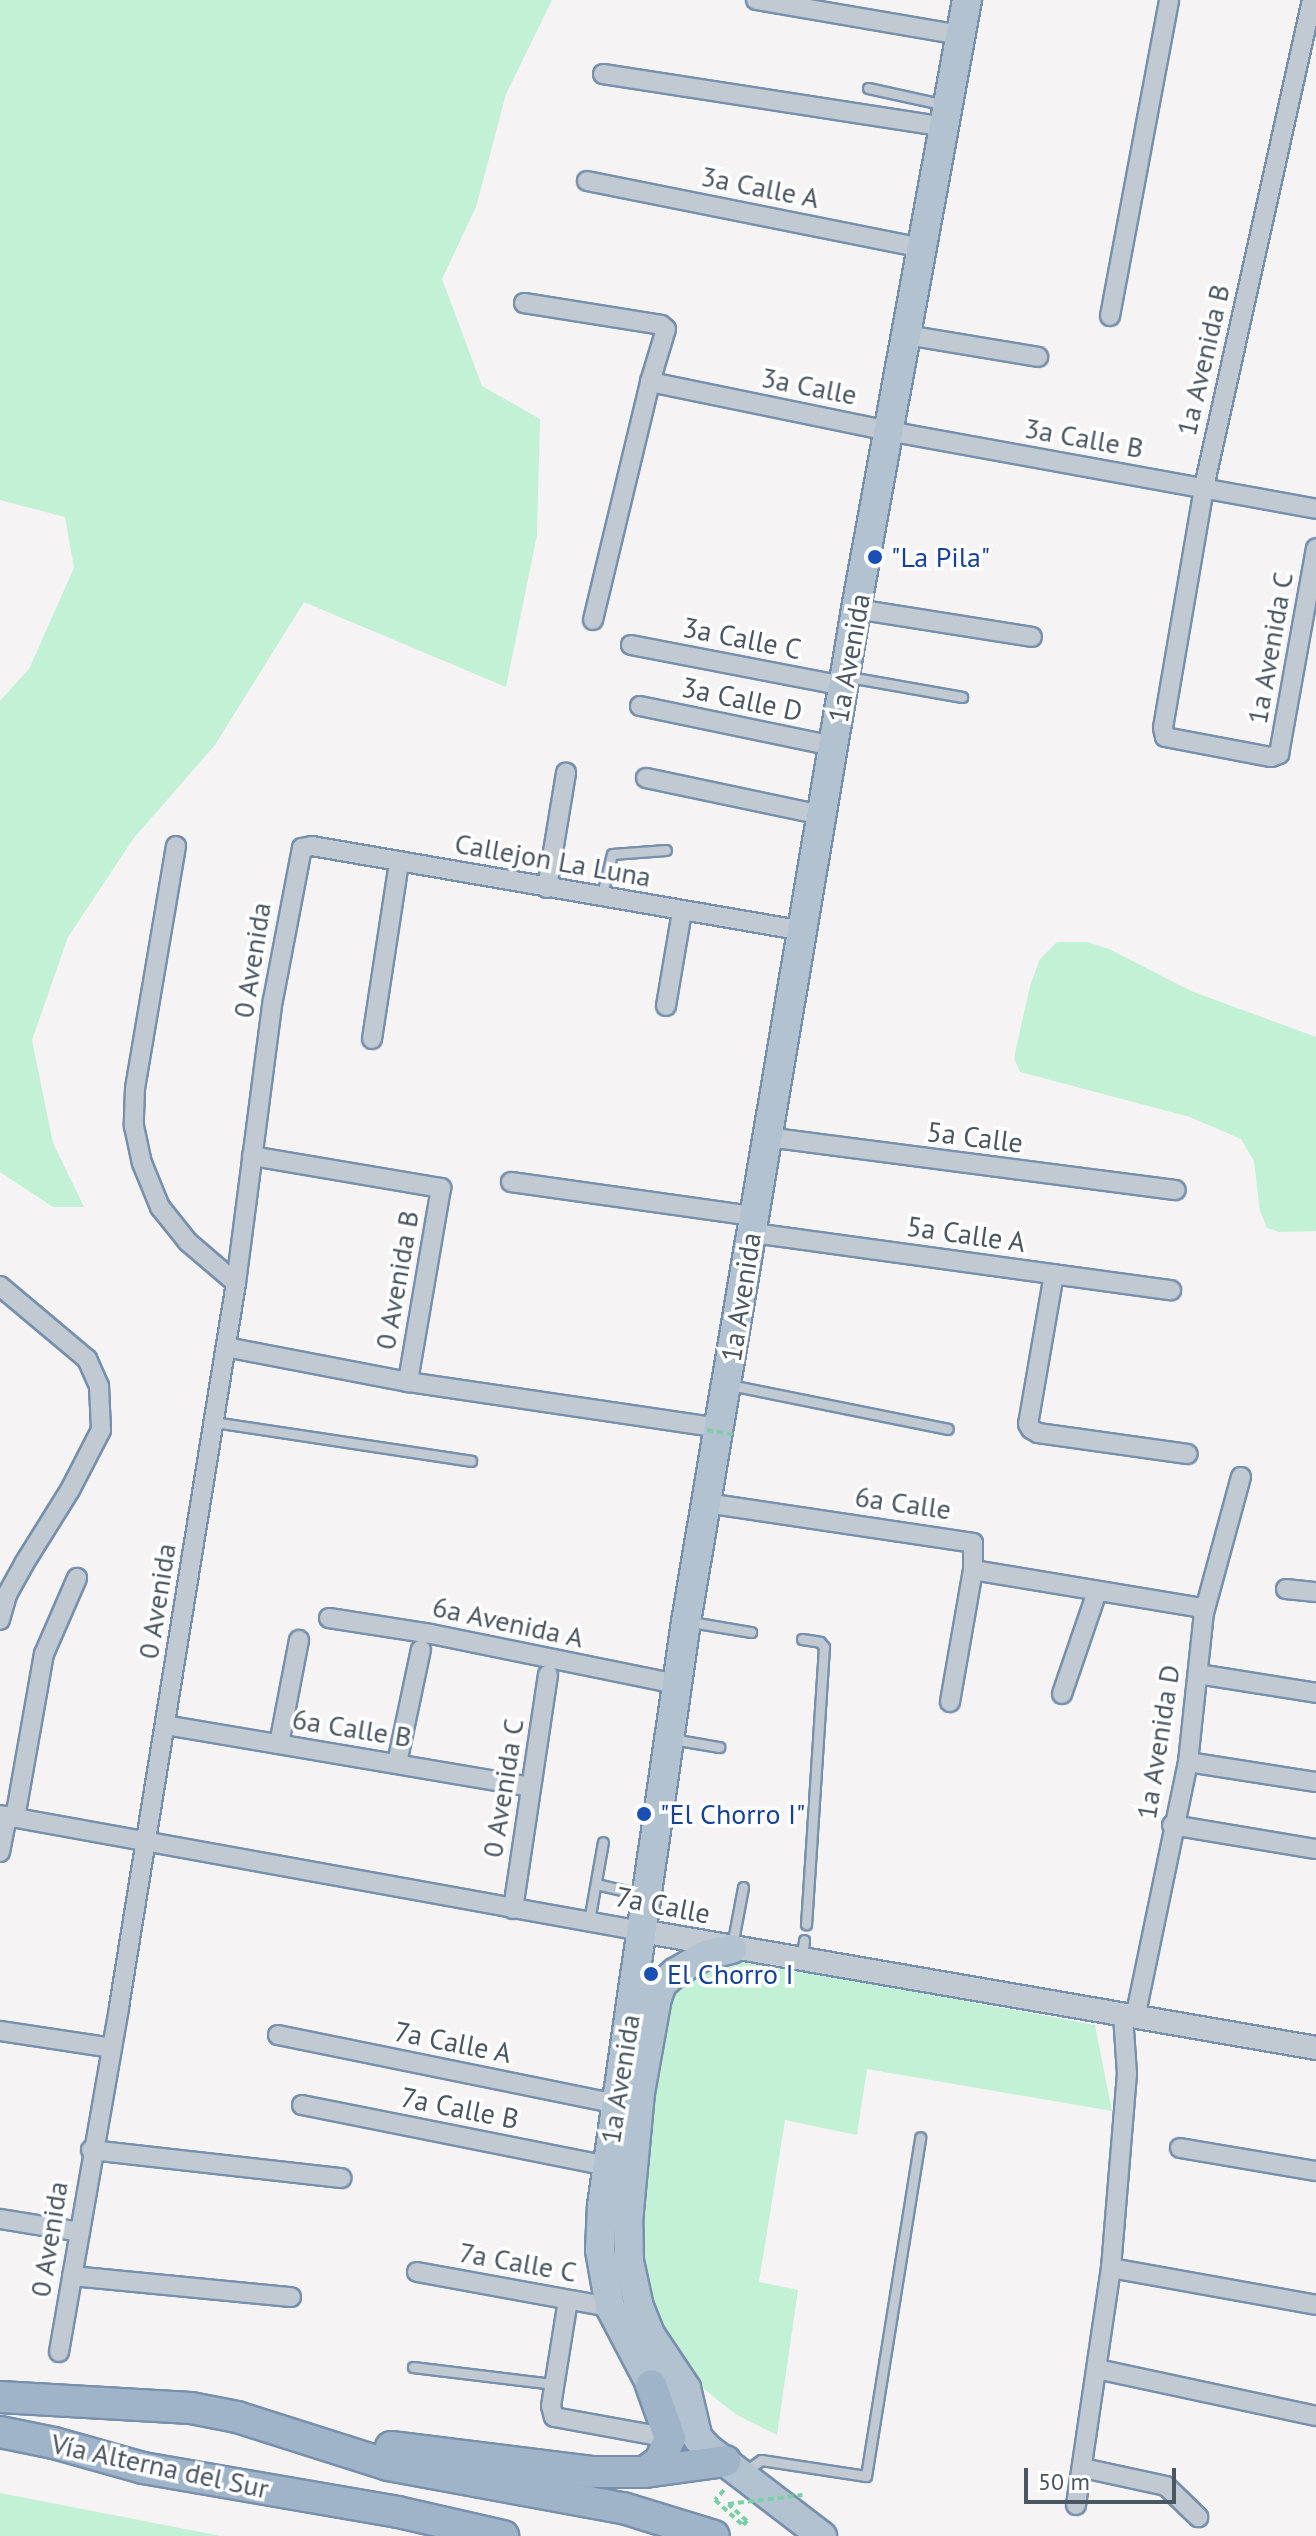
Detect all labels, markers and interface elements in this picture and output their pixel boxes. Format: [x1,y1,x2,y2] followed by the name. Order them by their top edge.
[698,159,822,215] street label: 3a Calle A
[1169,281,1237,439] street label: 1a Avenida B
[758,360,860,412] street label: 3a Calle
[1022,411,1146,465] street label: 3a Calle B
[891,540,990,574] place label: "La Pila"
[866,548,884,566] marker: "La Pila"
[1240,569,1300,727] street label: 1a Avenida C
[821,590,877,726] street label: 1a Avenida
[680,610,804,666] street label: 3a Calle C
[679,670,805,728] street label: 3a Calle D
[452,826,654,894] street label: Callejon La Luna
[226,899,278,1021] street label: 0 Avenida
[925,1114,1025,1160] street label: 5a Calle
[368,1208,426,1352] street label: 0 Avenida B
[904,1209,1028,1259] street label: 5a Calle A
[714,1230,768,1364] street label: 1a Avenida
[853,1480,953,1526] street label: 6a Calle
[131,1540,183,1662] street label: 0 Avenida
[429,1589,587,1655] street label: 6a Avenida A
[1129,1662,1187,1822] street label: 1a Avenida D
[290,1702,414,1754] street label: 6a Calle B
[475,1716,531,1860] street label: 0 Avenida C
[660,1797,805,1831] place label: "El Chorro I"
[635,1805,653,1823] marker: "El Chorro I"
[613,1879,713,1931] street label: 7a Calle
[667,1957,794,1991] place label: El Chorro I
[642,1965,660,1983] marker: El Chorro I
[593,2012,647,2146] street label: 1a Avenida
[391,2014,515,2070] street label: 7a Calle A
[398,2080,522,2136] street label: 7a Calle B
[23,2178,75,2300] street label: 0 Avenida
[457,2235,579,2289] street label: 7a Calle C
[48,2426,272,2506] street label: Vía Alterna del Sur
[1028,2452,1180,2502] scale bar
[1038,2466,1090,2497] text: 50 m

